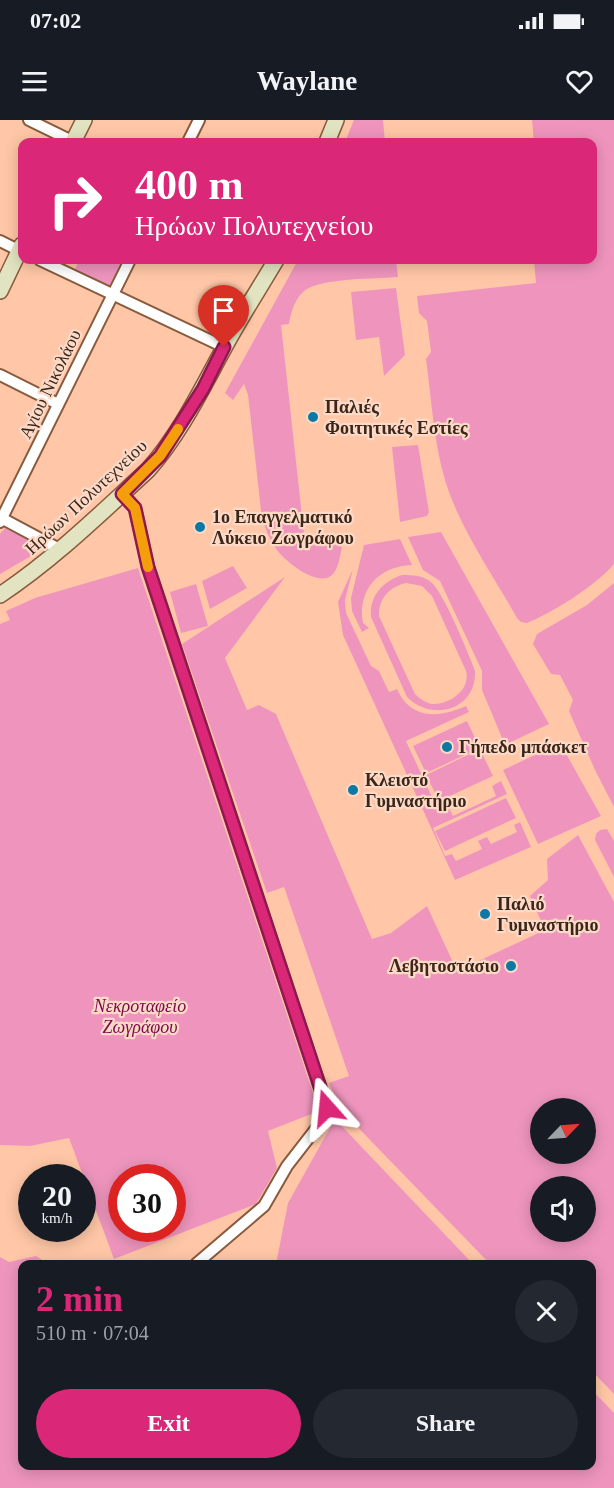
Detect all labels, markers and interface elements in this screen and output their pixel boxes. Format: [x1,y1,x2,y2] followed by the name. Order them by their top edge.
[30,8,81,33] text: 07:02
[18,65,51,98] icon: menu
[563,65,596,98] icon: heart
[257,66,357,96] text: Waylane
[36,162,114,240] icon: right
[135,162,244,208] text: 400 m
[135,211,373,241] text: Ηρώων Πολυτεχνείου
[198,285,249,347] pin
[207,294,240,327] icon: arrive
[15,326,85,442] street label: Αγίου Νικολάου
[325,397,468,438] place label: Παλιές Φοιτητικές Εστίες
[306,410,320,424] marker: Παλιές Φοιτητικές Εστίες
[21,435,151,558] street label: Ηρώων Πολυτεχνείου
[212,507,354,548] place label: 1ο Επαγγελματικό Λύκειο Ζωγράφου
[193,520,207,534] marker: 1ο Επαγγελματικό Λύκειο Ζωγράφου
[459,737,588,757] place label: Γήπεδο μπάσκετ
[440,740,454,754] marker: Γήπεδο μπάσκετ
[365,770,467,811] place label: Κλειστό Γυμναστήριο
[346,783,360,797] marker: Κλειστό Γυμναστήριο
[497,894,599,935] place label: Παλιό Γυμναστήριο
[478,907,492,921] marker: Παλιό Γυμναστήριο
[389,956,499,976] place label: Λεβητοστάσιο
[504,959,518,973] marker: Λεβητοστάσιο
[93,996,186,1037] park label: Νεκροταφείο Ζωγράφου
[295,1076,359,1140] position arrow
[530,1098,596,1164] north arrow
[530,1098,596,1242] map controls
[108,1164,186,1242] speed limit sign: 30
[530,1176,596,1242] button: sound
[42,1179,72,1212] text: 20
[42,1210,72,1226] text: km/h
[36,1279,123,1319] text: 2 min
[515,1280,578,1343] button: close
[36,1322,149,1344] text: 510 m · 07:04
[36,1389,301,1458] button: Exit
[313,1389,578,1458] button: Share

